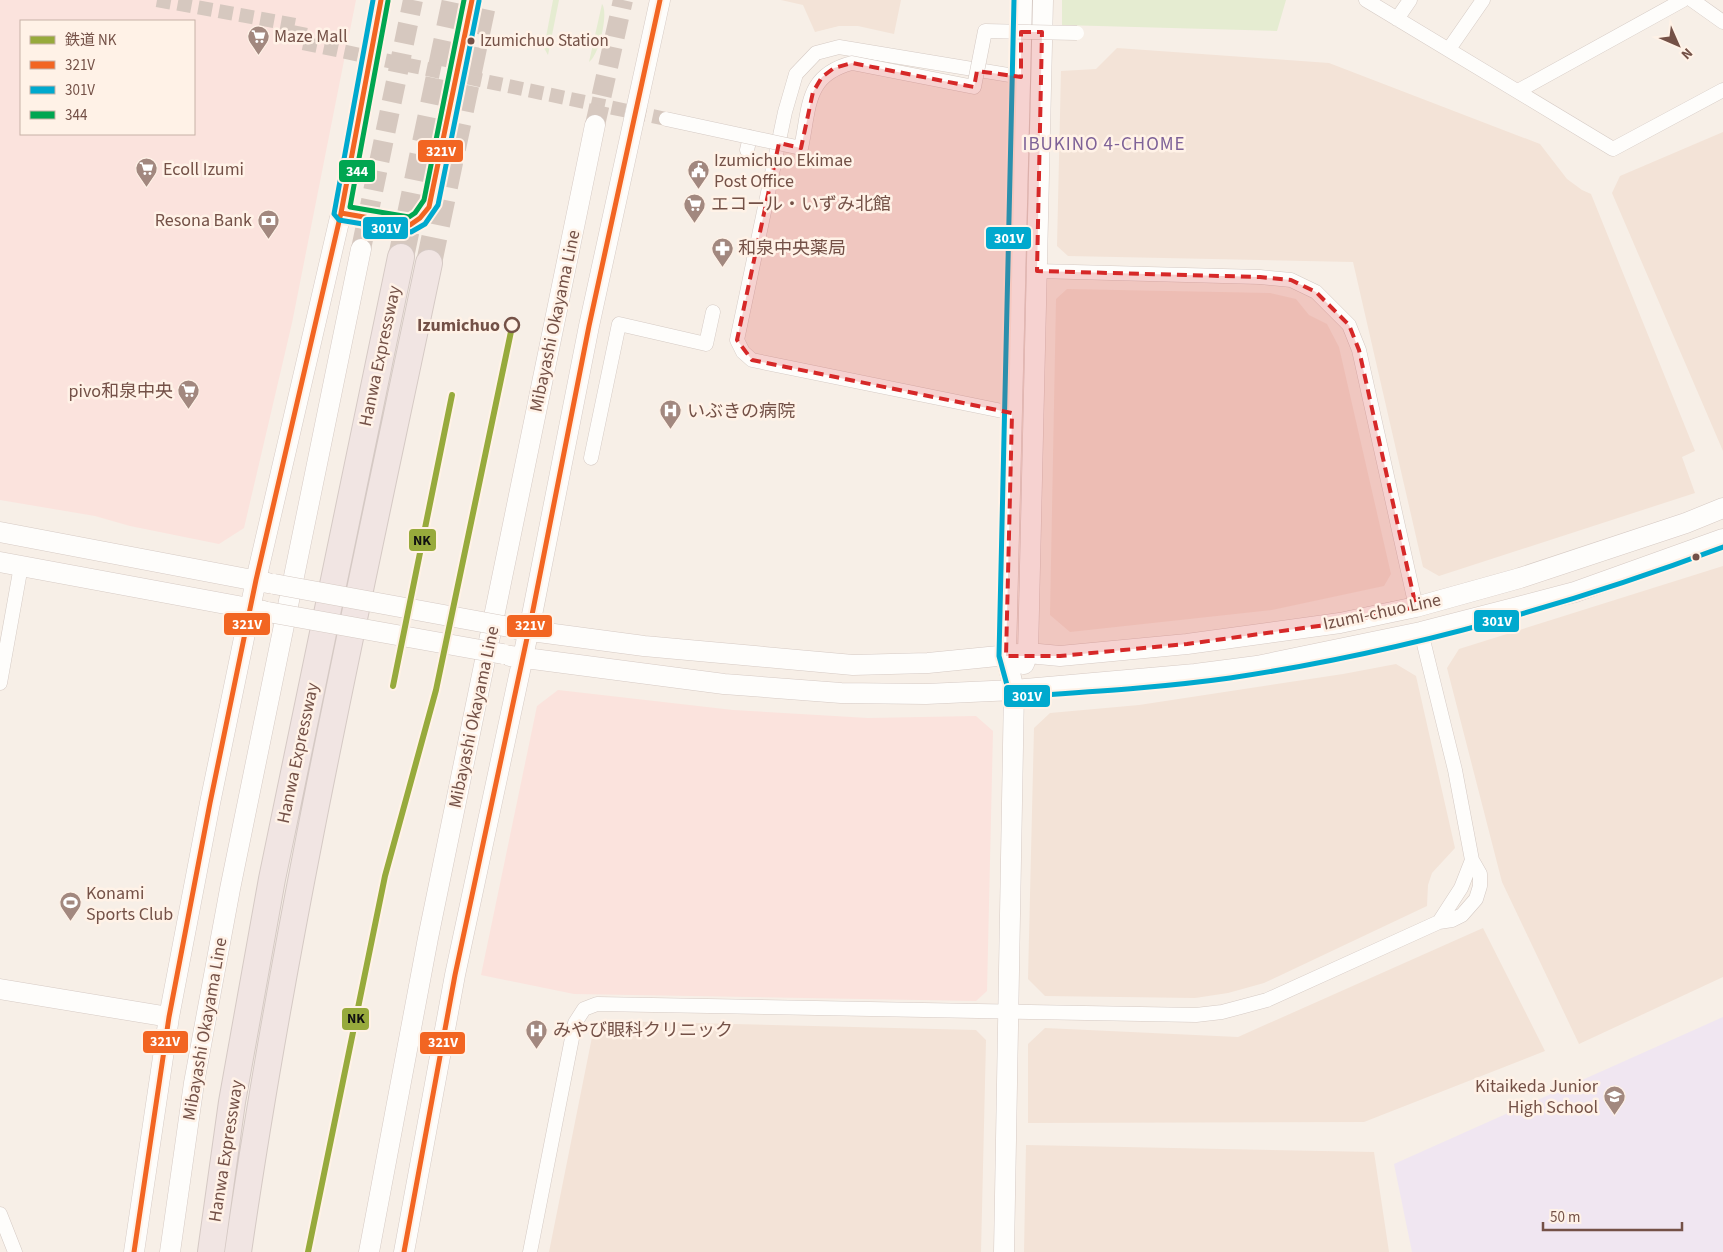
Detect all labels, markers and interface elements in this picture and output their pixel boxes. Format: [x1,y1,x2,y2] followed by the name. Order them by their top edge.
[20,20,195,135] legend
[1653,20,1703,70] north arrow
[246,24,270,55] supermarket icon: Maze Mall
[274,24,348,49] place label: Maze Mall
[480,29,609,53] place label: Izumichuo Station
[65,30,117,51] text: 鉄道 NK
[466,36,476,46] marker: Izumichuo Station
[1676,43,1697,64] text: N
[65,55,95,76] text: 321V
[65,80,95,101] text: 301V
[65,105,88,126] text: 344
[1022,131,1186,158] district label: IBUKINO 4-CHOME
[417,139,464,163] line badge: 321V
[426,142,456,162] text: 321V
[714,148,852,194] place label: Izumichuo Ekimae Post Office
[135,157,159,188] supermarket icon: Ecoll Izumi
[163,157,244,182] place label: Ecoll Izumi
[686,158,710,189] public building icon: Izumichuo Ekimae Post Office
[338,159,376,183] line badge: 344
[346,162,369,182] text: 344
[683,192,707,223] supermarket icon: エコール・いずみ北館
[711,192,891,217] place label: エコール・いずみ北館
[155,208,252,233] place label: Resona Bank
[256,208,280,239] bank icon: Resona Bank
[362,216,409,240] line badge: 301V
[371,219,401,239] text: 301V
[985,226,1032,250] line badge: 301V
[524,228,586,414] street label: Mibayashi Okayama Line
[994,229,1024,249] text: 301V
[710,236,734,267] pharmacy icon: 和泉中央薬局
[738,236,846,261] place label: 和泉中央薬局
[353,283,407,429] street label: Hanwa Expressway
[417,313,500,338] place label: Izumichuo
[504,317,520,333] marker: Izumichuo
[68,379,173,404] place label: pivo和泉中央
[177,379,201,410] supermarket icon: pivo和泉中央
[659,399,683,430] hospital icon: いぶきの病院
[687,399,795,424] place label: いぶきの病院
[408,528,437,552] line badge: NK
[413,531,431,551] text: NK
[1691,552,1701,562] unlabelled marker
[1321,587,1443,637] street label: Izumi-chuo Line
[1473,609,1520,633] line badge: 301V
[223,612,271,636] line badge: 321V
[1482,612,1512,632] text: 301V
[506,614,553,638] line badge: 321V
[232,615,262,635] text: 321V
[515,616,545,636] text: 321V
[443,624,505,810] street label: Mibayashi Okayama Line
[271,680,325,826] street label: Hanwa Expressway
[1003,684,1051,708] line badge: 301V
[1012,687,1042,707] text: 301V
[86,881,173,927] place label: Konami Sports Club
[58,891,82,922] sports icon: Konami Sports Club
[177,936,233,1122] street label: Mibayashi Okayama Line
[341,1007,370,1031] line badge: NK
[347,1009,365,1029] text: NK
[525,1018,549,1049] hospital icon: みやび眼科クリニック
[553,1018,733,1043] place label: みやび眼科クリニック
[142,1030,189,1054] line badge: 321V
[419,1031,466,1055] line badge: 321V
[150,1032,180,1052] text: 321V
[428,1033,458,1053] text: 321V
[1475,1074,1599,1120] place label: Kitaikeda Junior High School
[202,1078,250,1224] street label: Hanwa Expressway
[1602,1084,1626,1115] school or university icon: Kitaikeda Junior High School
[1543,1200,1682,1232] scale bar
[1550,1207,1580,1228] text: 50 m

